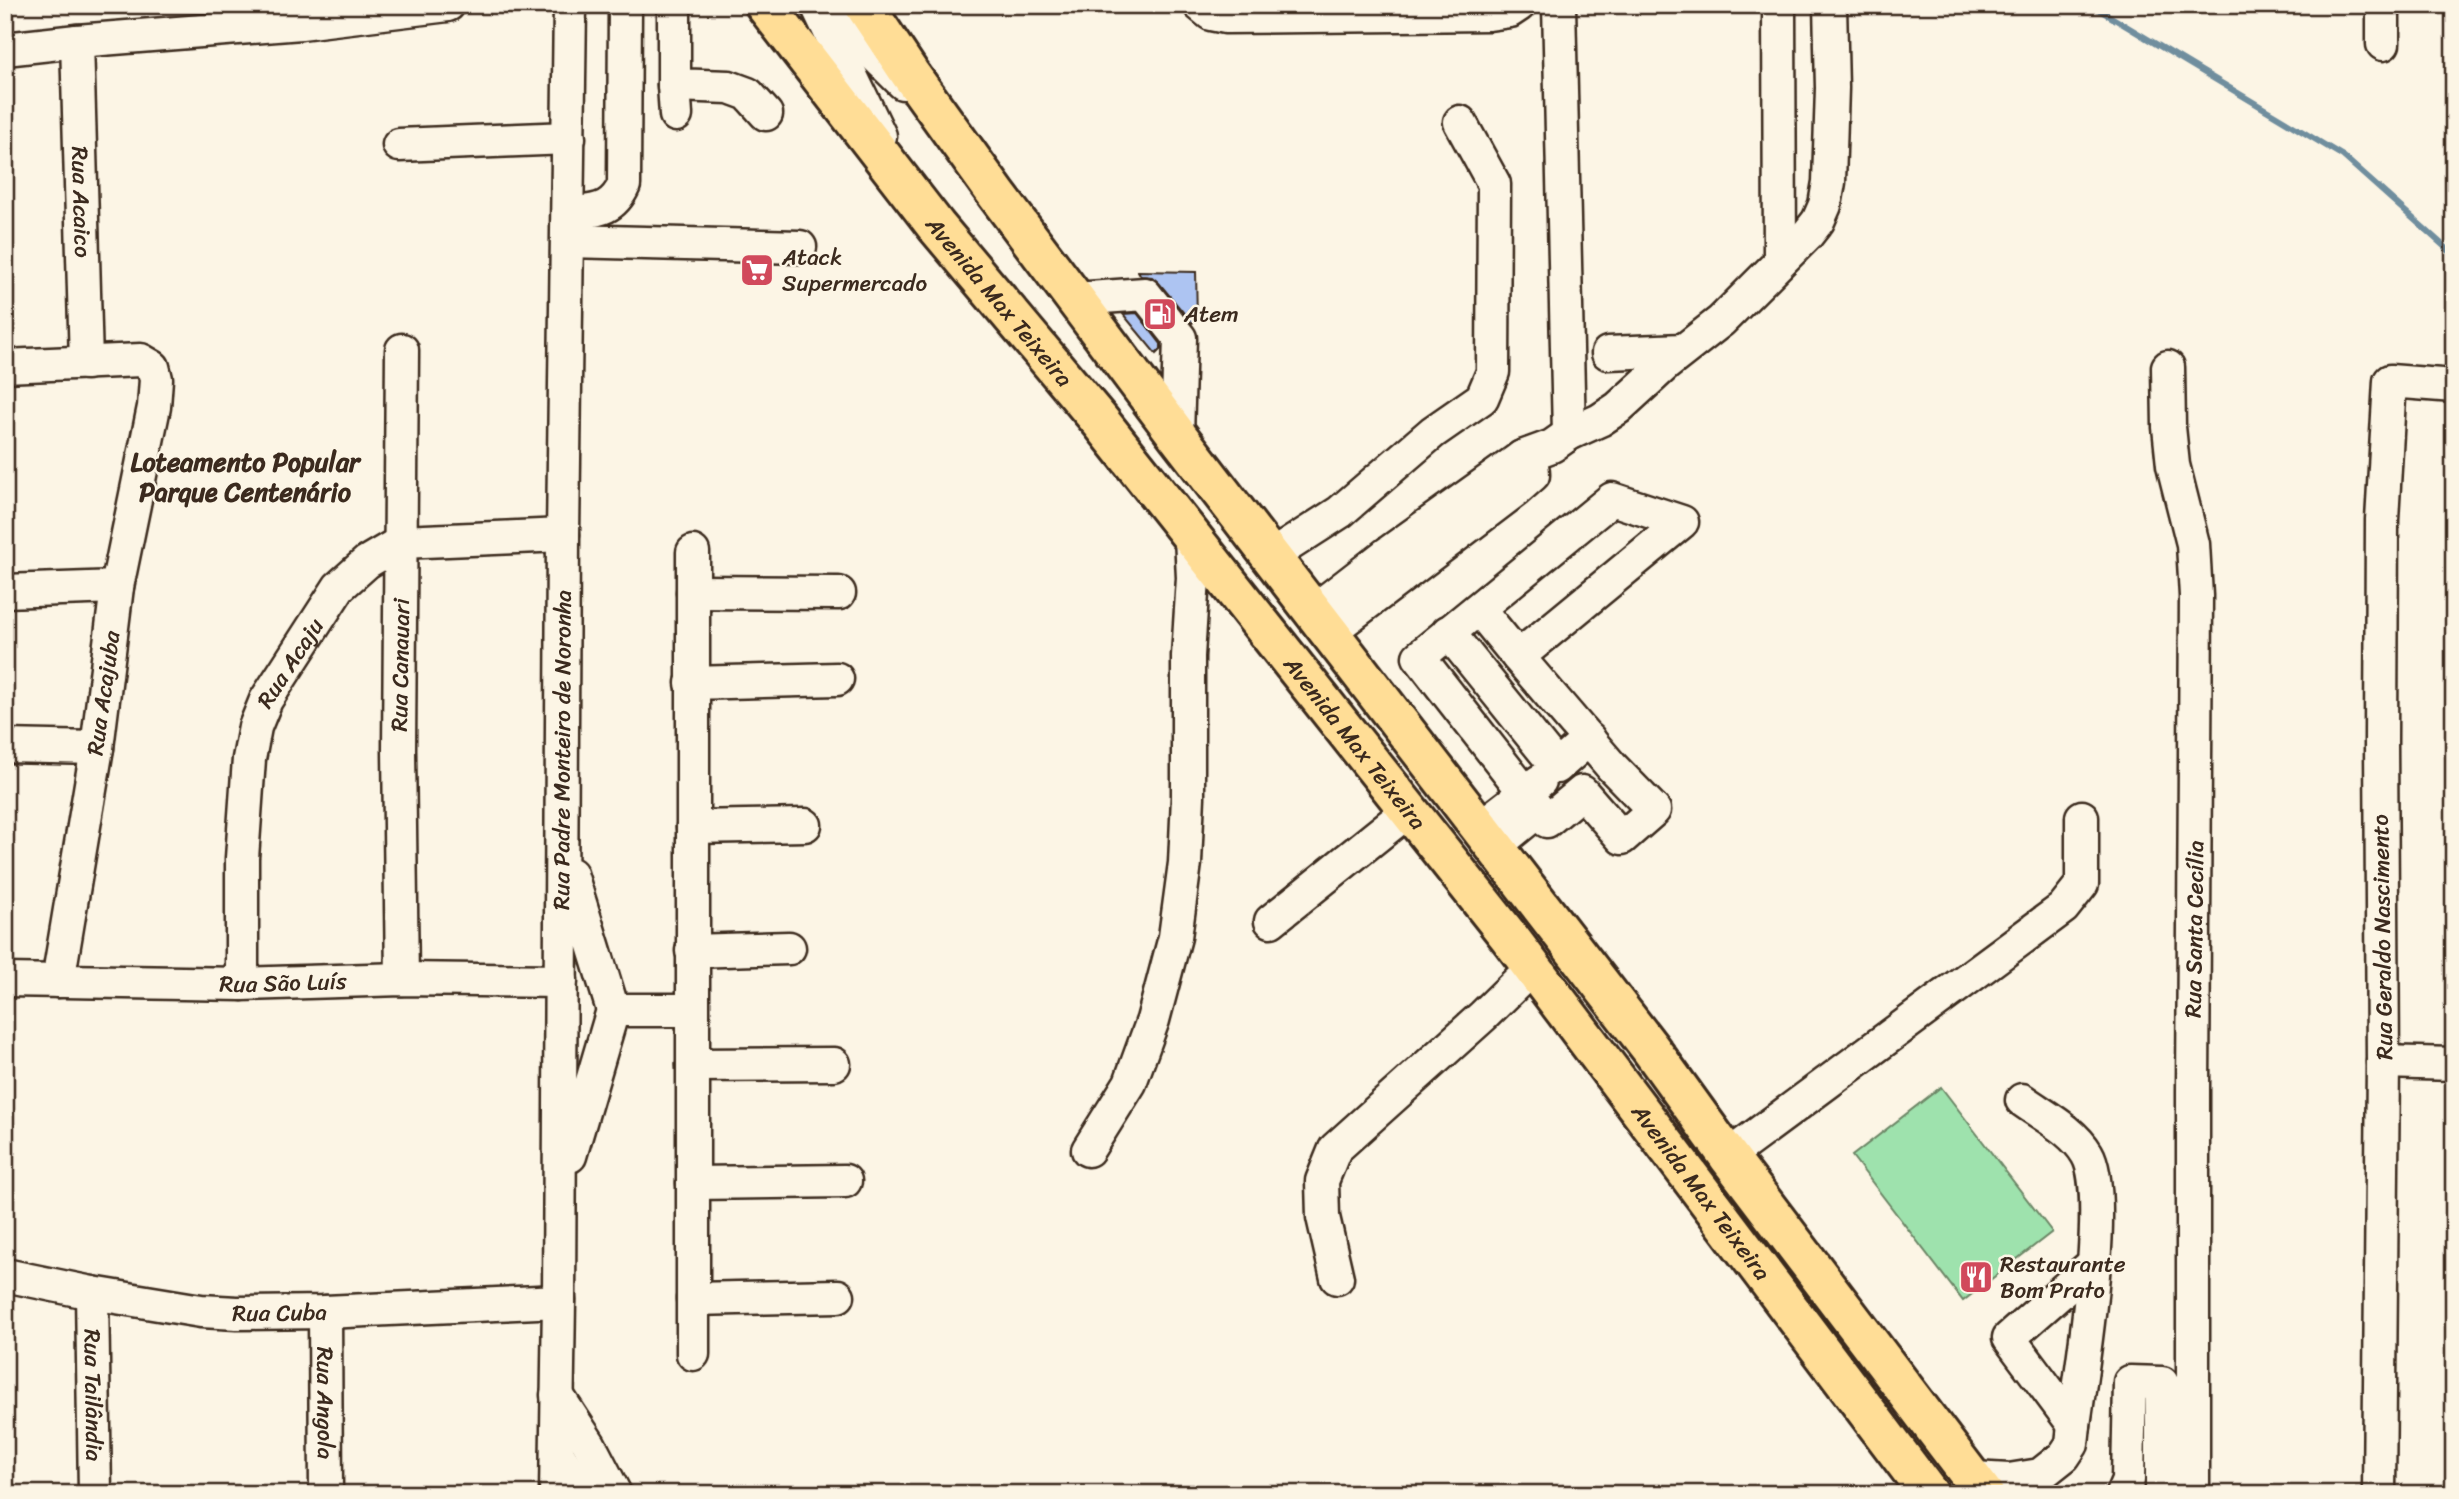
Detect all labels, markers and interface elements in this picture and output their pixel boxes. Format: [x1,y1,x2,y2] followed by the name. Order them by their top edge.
[59,146,103,259] street label: Rua Acaico
[914,207,1084,397] street label: Avenida Max Teixeira
[781,237,927,304] place label: Atack Supermercado
[738,251,776,289] supermarket icon: Atack Supermercado
[1183,294,1239,335] place label: Atem
[1141,295,1179,333] fuel station icon: Atem
[130,439,362,515] district label: Loteamento Popular Parque Centenário
[541,590,584,910] street label: Rua Padre Monteiro de Noronha
[379,597,422,732] street label: Rua Canauari
[245,609,336,717] street label: Rua Acaju
[74,628,133,758] street label: Rua Acajuba
[1272,646,1437,840] street label: Avenida Max Teixeira
[2360,814,2405,1060] street label: Rua Geraldo Nascimento
[2172,840,2217,1018] street label: Rua Santa Cecília
[219,961,348,1005] street label: Rua São Luís
[1620,1094,1782,1290] street label: Avenida Max Teixeira
[2000,1244,2126,1311] place label: Restaurante Bom Prato
[1957,1258,1995,1296] restaurant icon: Restaurante Bom Prato
[232,1292,327,1334] street label: Rua Cuba
[72,1328,115,1462] street label: Rua Tailândia
[304,1347,346,1459] street label: Rua Angola

